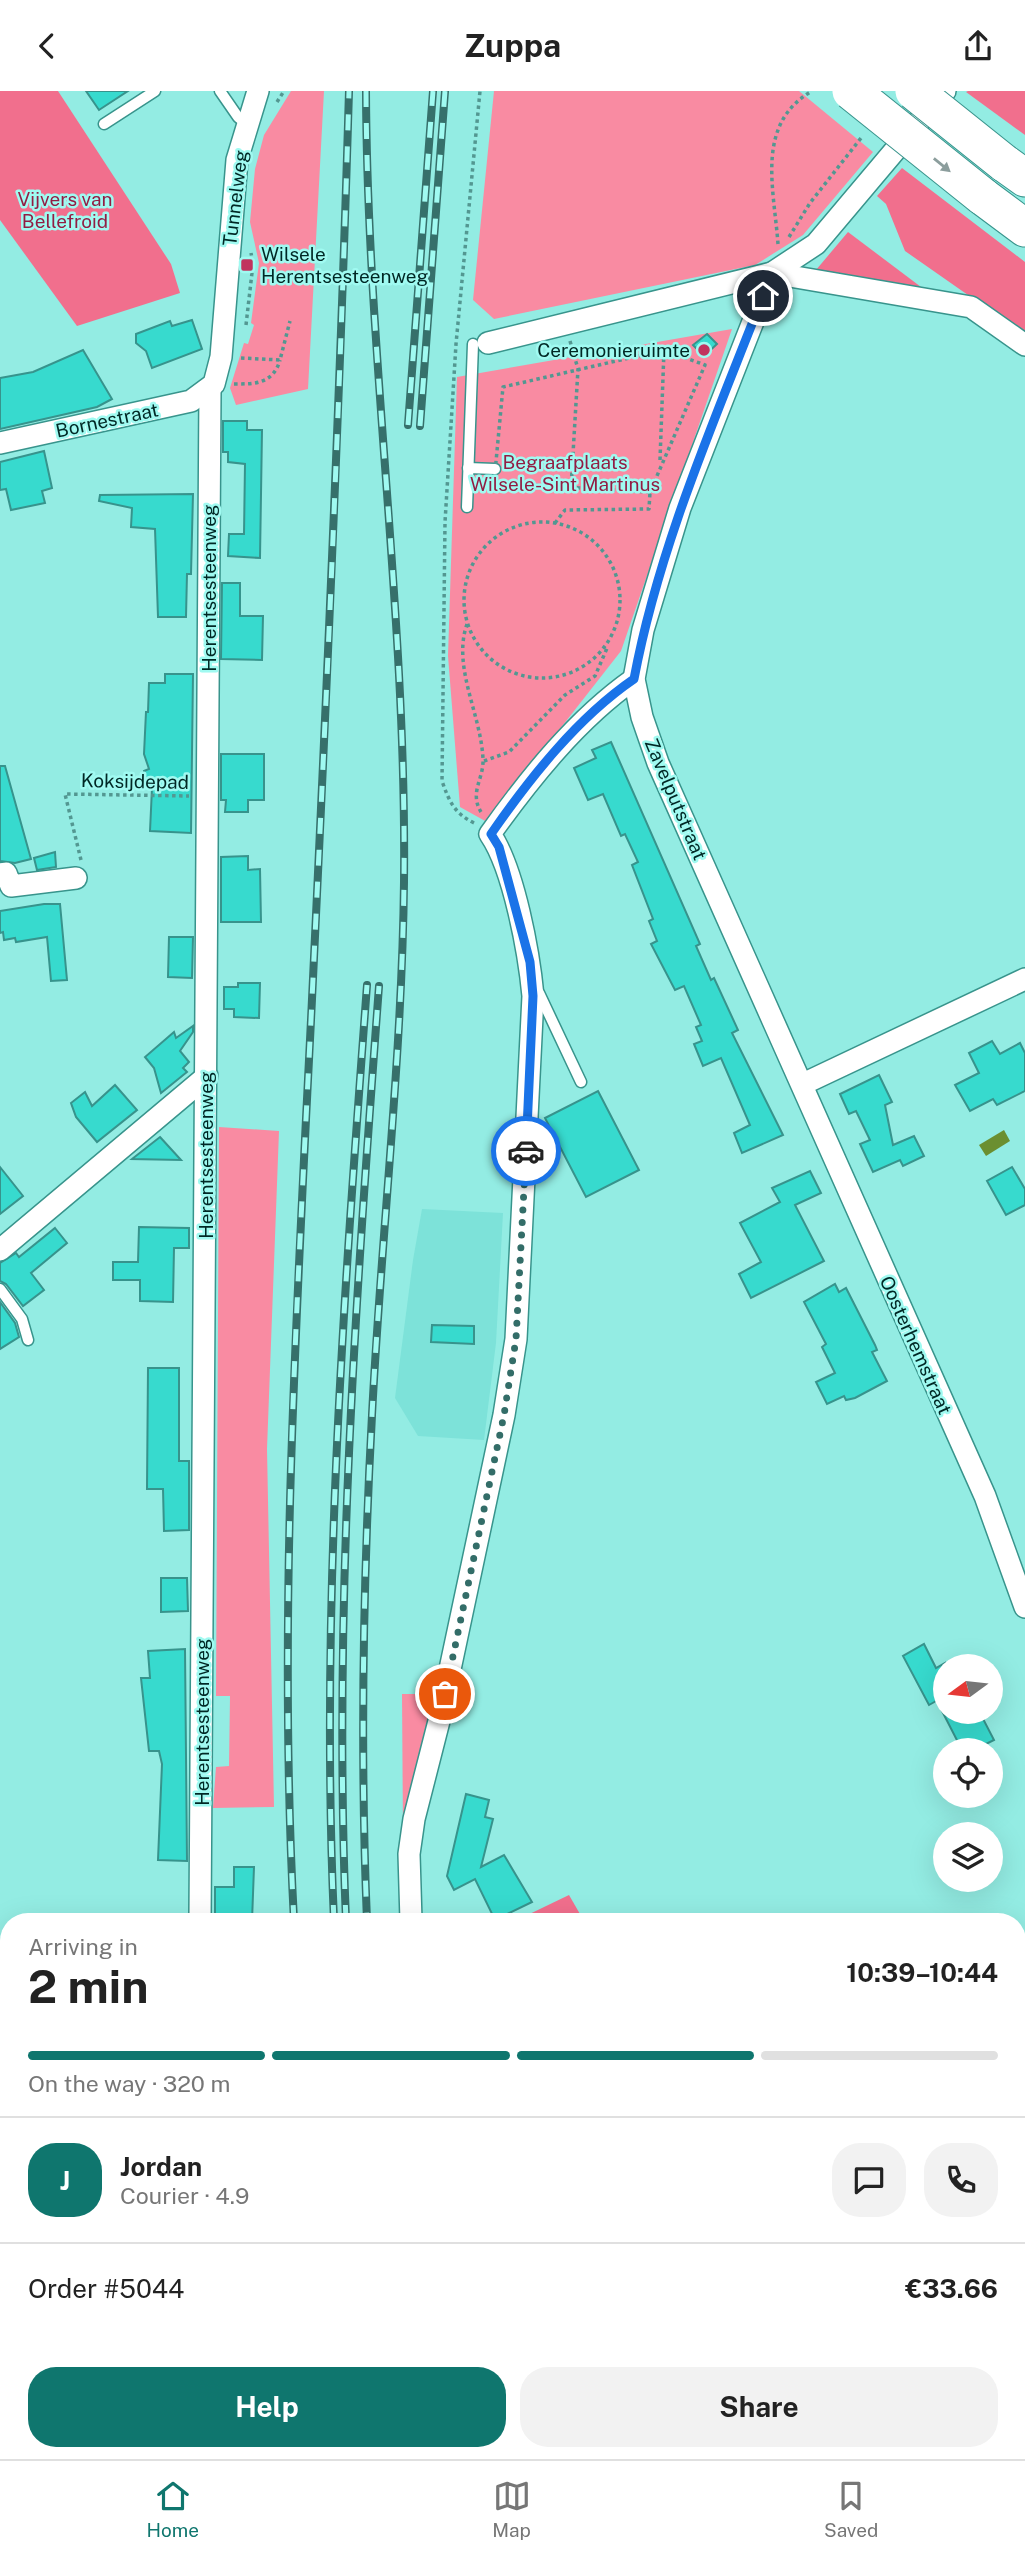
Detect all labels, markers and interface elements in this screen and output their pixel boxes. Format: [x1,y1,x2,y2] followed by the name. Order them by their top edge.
[28,27,66,65] icon: back
[464,27,561,64] text: Zuppa
[959,27,997,65] icon: share
[218,149,252,247] street label: Tunnelweg
[932,157,950,172] one-way arrow
[18,188,112,232] park label: Vijvers van Bellefroid
[261,243,428,287] place label: Wilsele Herentsesteenweg
[239,257,255,273] marker: Wilsele Herentsesteenweg
[733,266,793,326] pin
[744,277,782,315] icon: home
[537,339,690,361] place label: Ceremonieruimte
[696,342,712,358] marker: Ceremonieruimte
[54,398,160,442] street label: Bornestraat
[470,451,660,495] park label: Begraafplaats Wilsele-Sint Martinus
[198,504,220,672] street label: Herentsesteenweg
[641,735,711,863] street label: Zavelputstraat
[81,769,189,793] street label: Koksijdepad
[195,1071,217,1239] street label: Herentsesteenweg
[491,1116,561,1186] courier
[507,1132,545,1170] icon: car
[876,1272,956,1418] street label: Oosterhemstraat
[191,1638,213,1806] street label: Herentsesteenweg
[933,1654,1003,1724] north arrow
[933,1654,1003,1892] map controls
[415,1664,475,1724] pin
[426,1675,464,1713] icon: bag
[933,1738,1003,1808] button: locate
[933,1822,1003,1892] button: layers
[28,1933,138,1960] text: Arriving in
[846,1957,998,1988] text: 10:39–10:44
[28,1959,148,2013] text: 2 min
[28,2070,230,2097] text: On the way · 320 m
[832,2143,906,2217] button: chat
[924,2143,998,2217] button: phone
[120,2151,202,2182] text: Jordan
[60,2165,70,2196] text: J
[120,2182,249,2209] text: Courier · 4.9
[28,2273,184,2304] text: Order #5044
[905,2273,998,2304] text: €33.66
[28,2367,506,2447] button: Help
[520,2367,998,2447] button: Share
[147,2477,199,2541] tab: Home
[492,2477,531,2541] tab: Map
[824,2477,878,2541] tab: Saved

